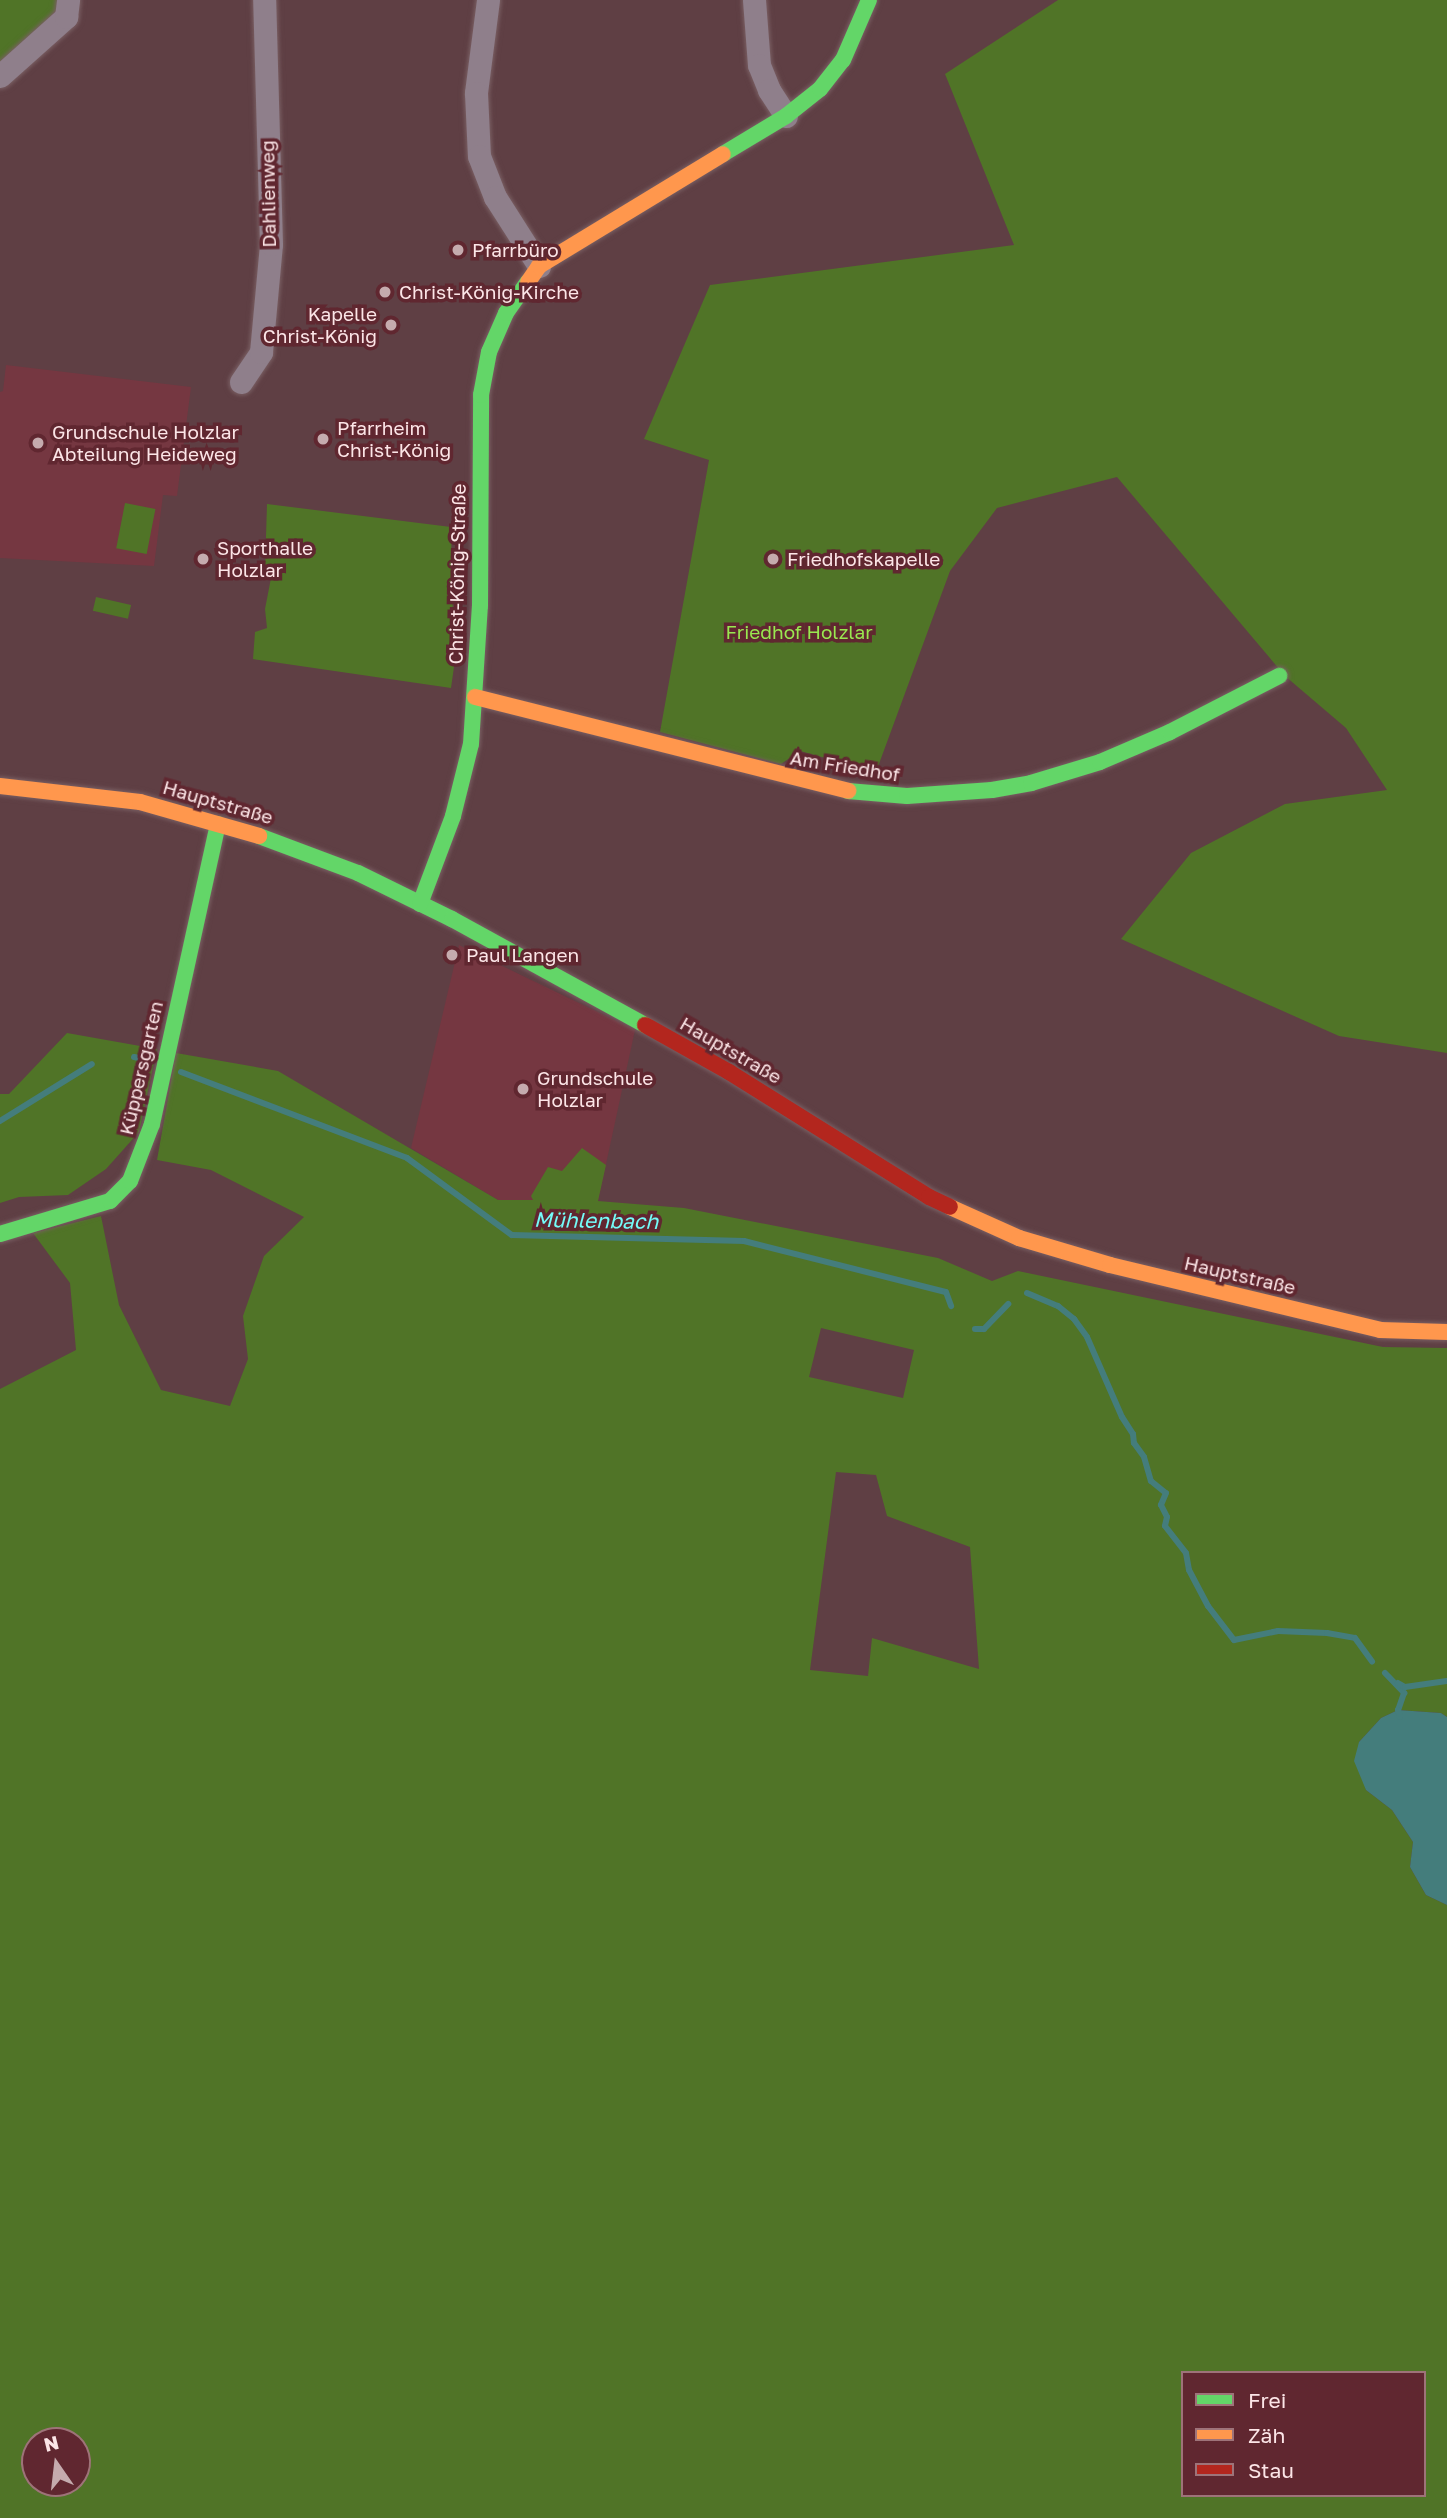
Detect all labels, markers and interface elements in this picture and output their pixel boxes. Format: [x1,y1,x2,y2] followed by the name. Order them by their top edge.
[256,140,280,248] street label: Dahlienweg
[472,239,559,261] place label: Pfarrbüro
[450,242,466,258] marker: Pfarrbüro
[399,281,579,303] place label: Christ-König-Kirche
[377,284,393,300] marker: Christ-König-Kirche
[263,303,377,347] place label: Kapelle Christ-König
[383,317,399,333] marker: Kapelle Christ-König
[337,417,451,461] place label: Pfarrheim Christ-König
[52,421,239,465] place label: Grundschule Holzlar Abteilung Heideweg
[315,431,331,447] marker: Pfarrheim Christ-König
[30,435,46,451] marker: Grundschule Holzlar Abteilung Heideweg
[444,483,470,665] street label: Christ-König-Straße
[217,537,313,581] place label: Sporthalle Holzlar
[787,548,940,570] place label: Friedhofskapelle
[195,551,211,567] marker: Sporthalle Holzlar
[765,551,781,567] marker: Friedhofskapelle
[725,621,873,643] park label: Friedhof Holzlar
[789,746,901,786] street label: Am Friedhof
[160,775,276,829] street label: Hauptstraße
[466,944,579,966] place label: Paul Langen
[444,947,460,963] marker: Paul Langen
[115,999,167,1137] street label: Küppersgarten
[676,1012,786,1088] street label: Hauptstraße
[537,1067,653,1111] place label: Grundschule Holzlar
[515,1081,531,1097] marker: Grundschule Holzlar
[534,1206,658,1234] water label: Mühlenbach
[1182,1251,1298,1299] street label: Hauptstraße
[1181,2371,1426,2497] legend
[1248,2387,1286,2413] text: Frei
[1248,2422,1285,2448] text: Zäh
[21,2427,91,2497] north arrow
[41,2430,61,2456] text: N
[1248,2457,1294,2483] text: Stau

